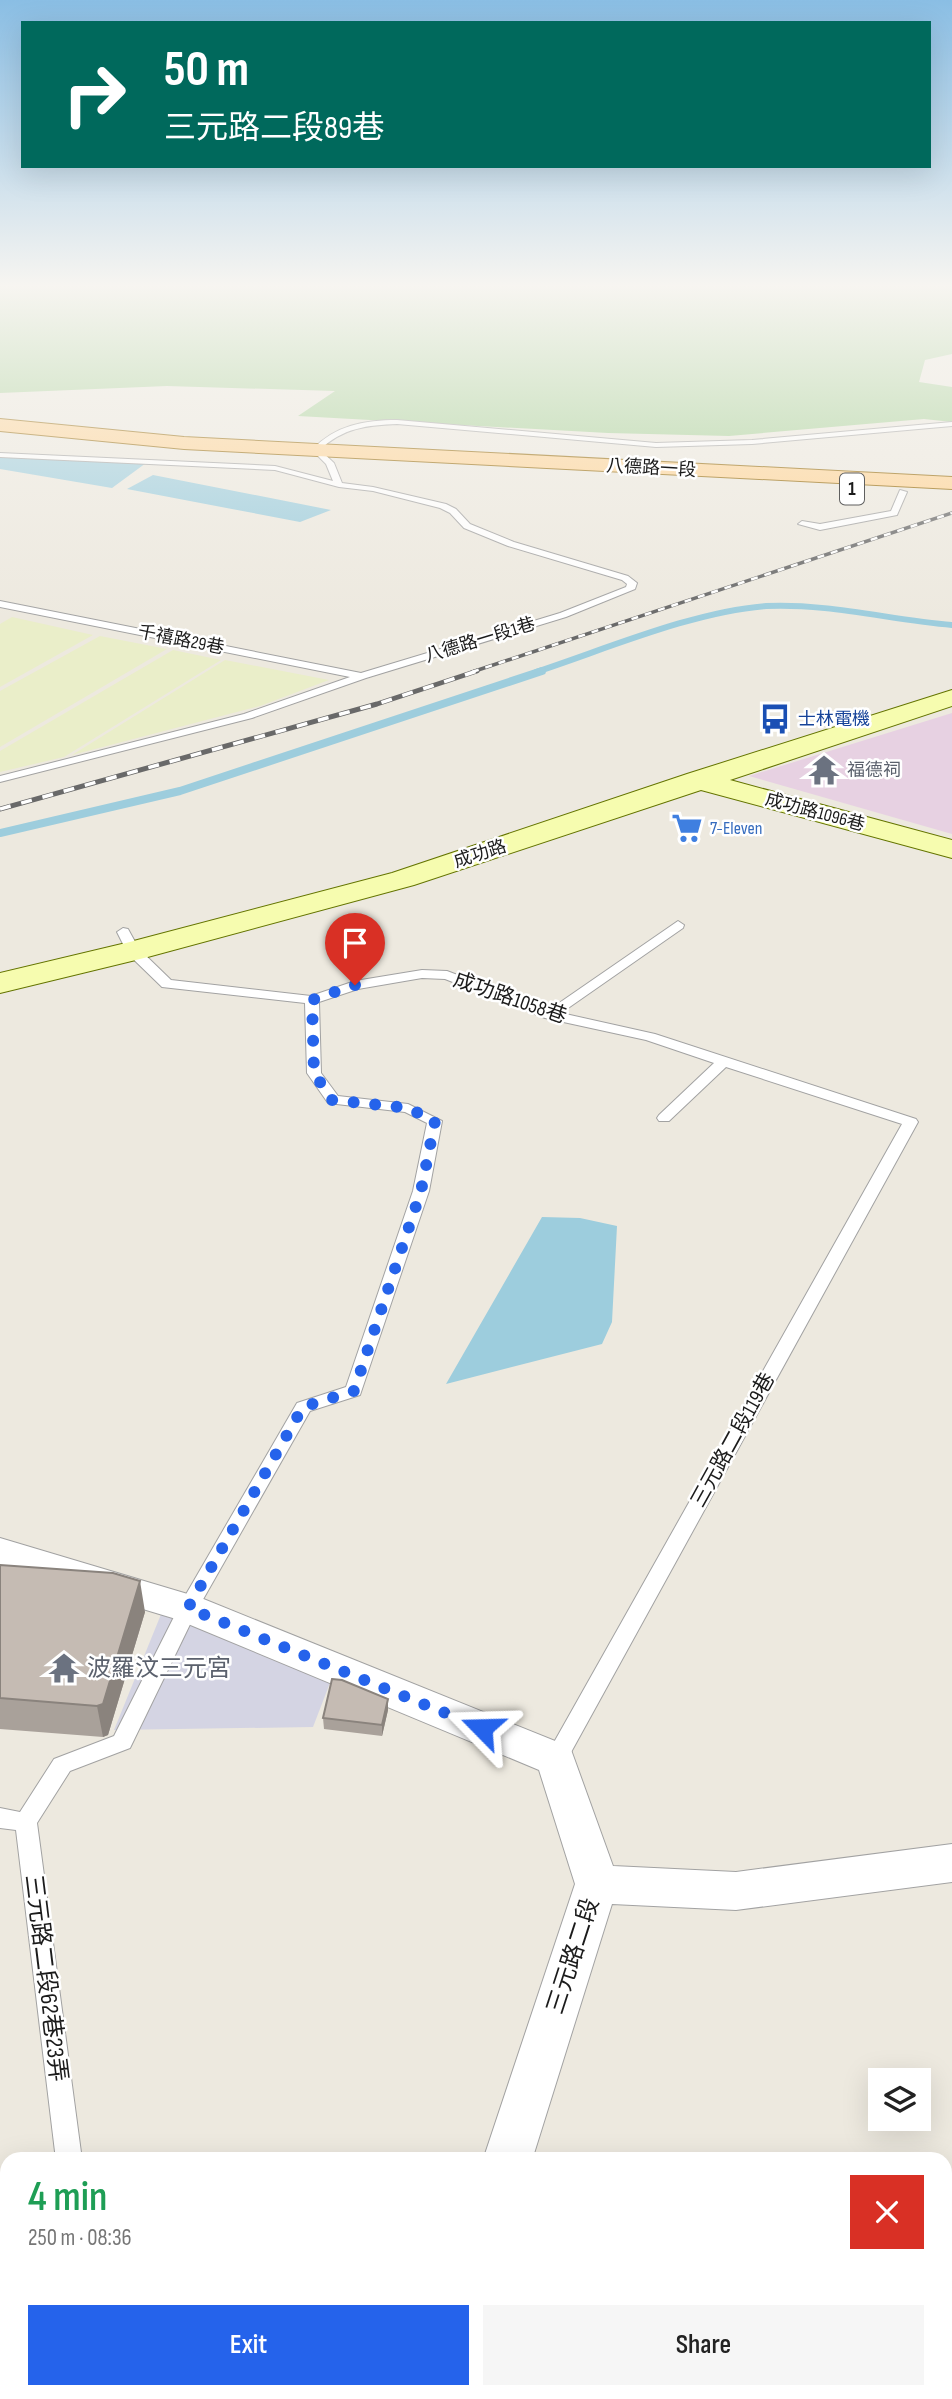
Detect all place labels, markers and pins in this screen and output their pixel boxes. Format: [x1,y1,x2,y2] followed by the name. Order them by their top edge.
[758,702,792,736] bus stop icon: 士林電機
[798,709,870,730] place label: 士林電機
[807,753,841,787] temple icon: 福德祠
[847,760,901,781] place label: 福德祠
[670,811,704,845] supermarket icon: 7-Eleven
[710,818,763,839] place label: 7-Eleven
[325,913,385,985] pin
[47,1651,81,1685] temple icon: 波羅汶三元宮
[87,1654,231,1683] place label: 波羅汶三元宮

